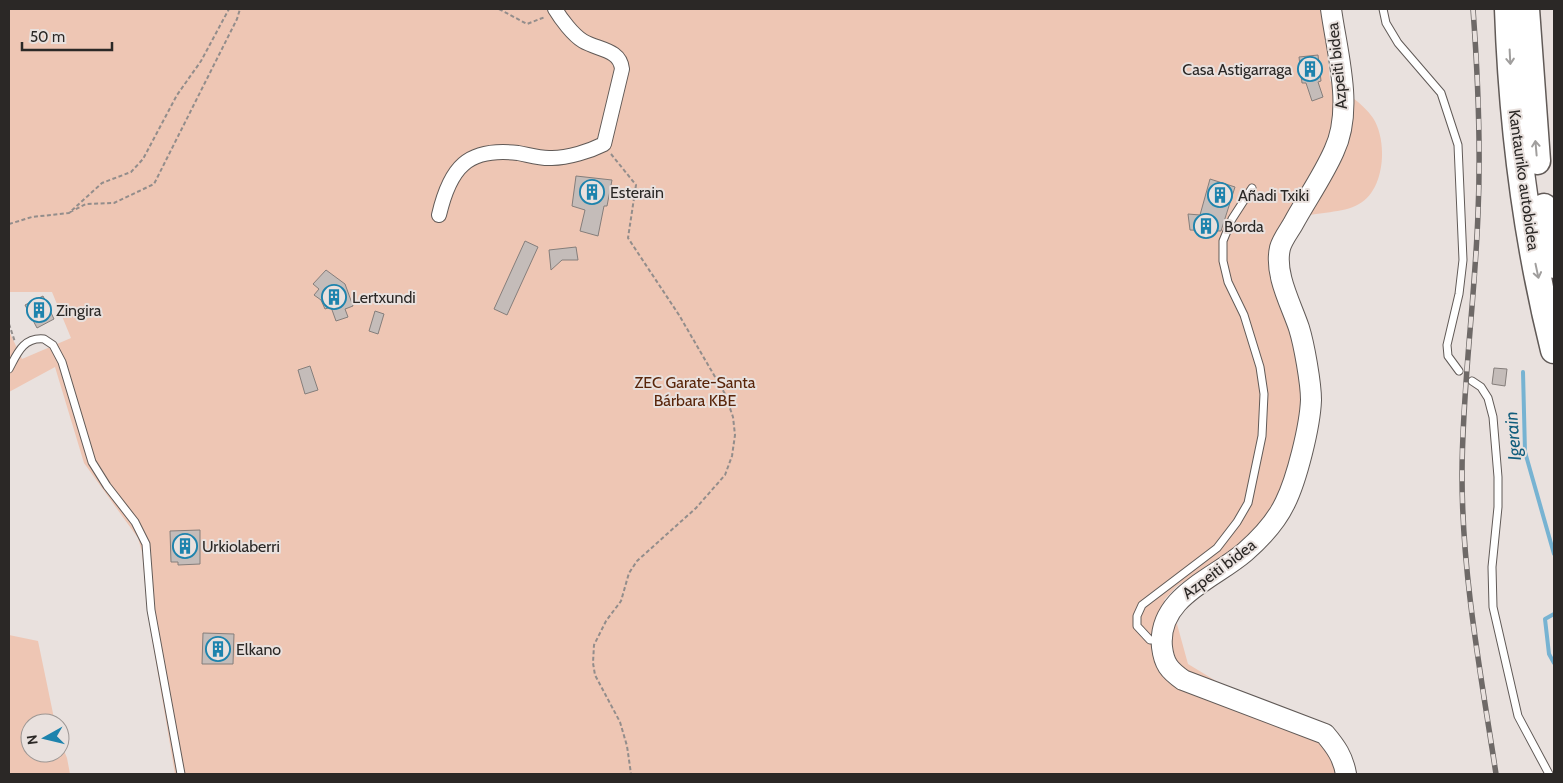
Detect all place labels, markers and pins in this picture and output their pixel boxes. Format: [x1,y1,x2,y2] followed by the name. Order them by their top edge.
[1297,56,1323,82] building icon: Casa Astigarraga
[1182,60,1292,79] place label: Casa Astigarraga
[579,179,605,205] building icon: Esterain
[1207,182,1233,208] building icon: Añadi Txiki
[610,183,664,202] place label: Esterain
[1238,186,1309,205] place label: Añadi Txiki
[1193,213,1219,239] building icon: Borda
[1224,217,1264,236] place label: Borda
[321,284,347,310] building icon: Lertxundi
[352,288,416,307] place label: Lertxundi
[26,297,52,323] building icon: Zingira
[56,301,102,320] place label: Zingira
[172,533,198,559] building icon: Urkiolaberri
[202,537,280,556] place label: Urkiolaberri
[205,636,231,662] building icon: Elkano
[236,640,281,659] place label: Elkano

